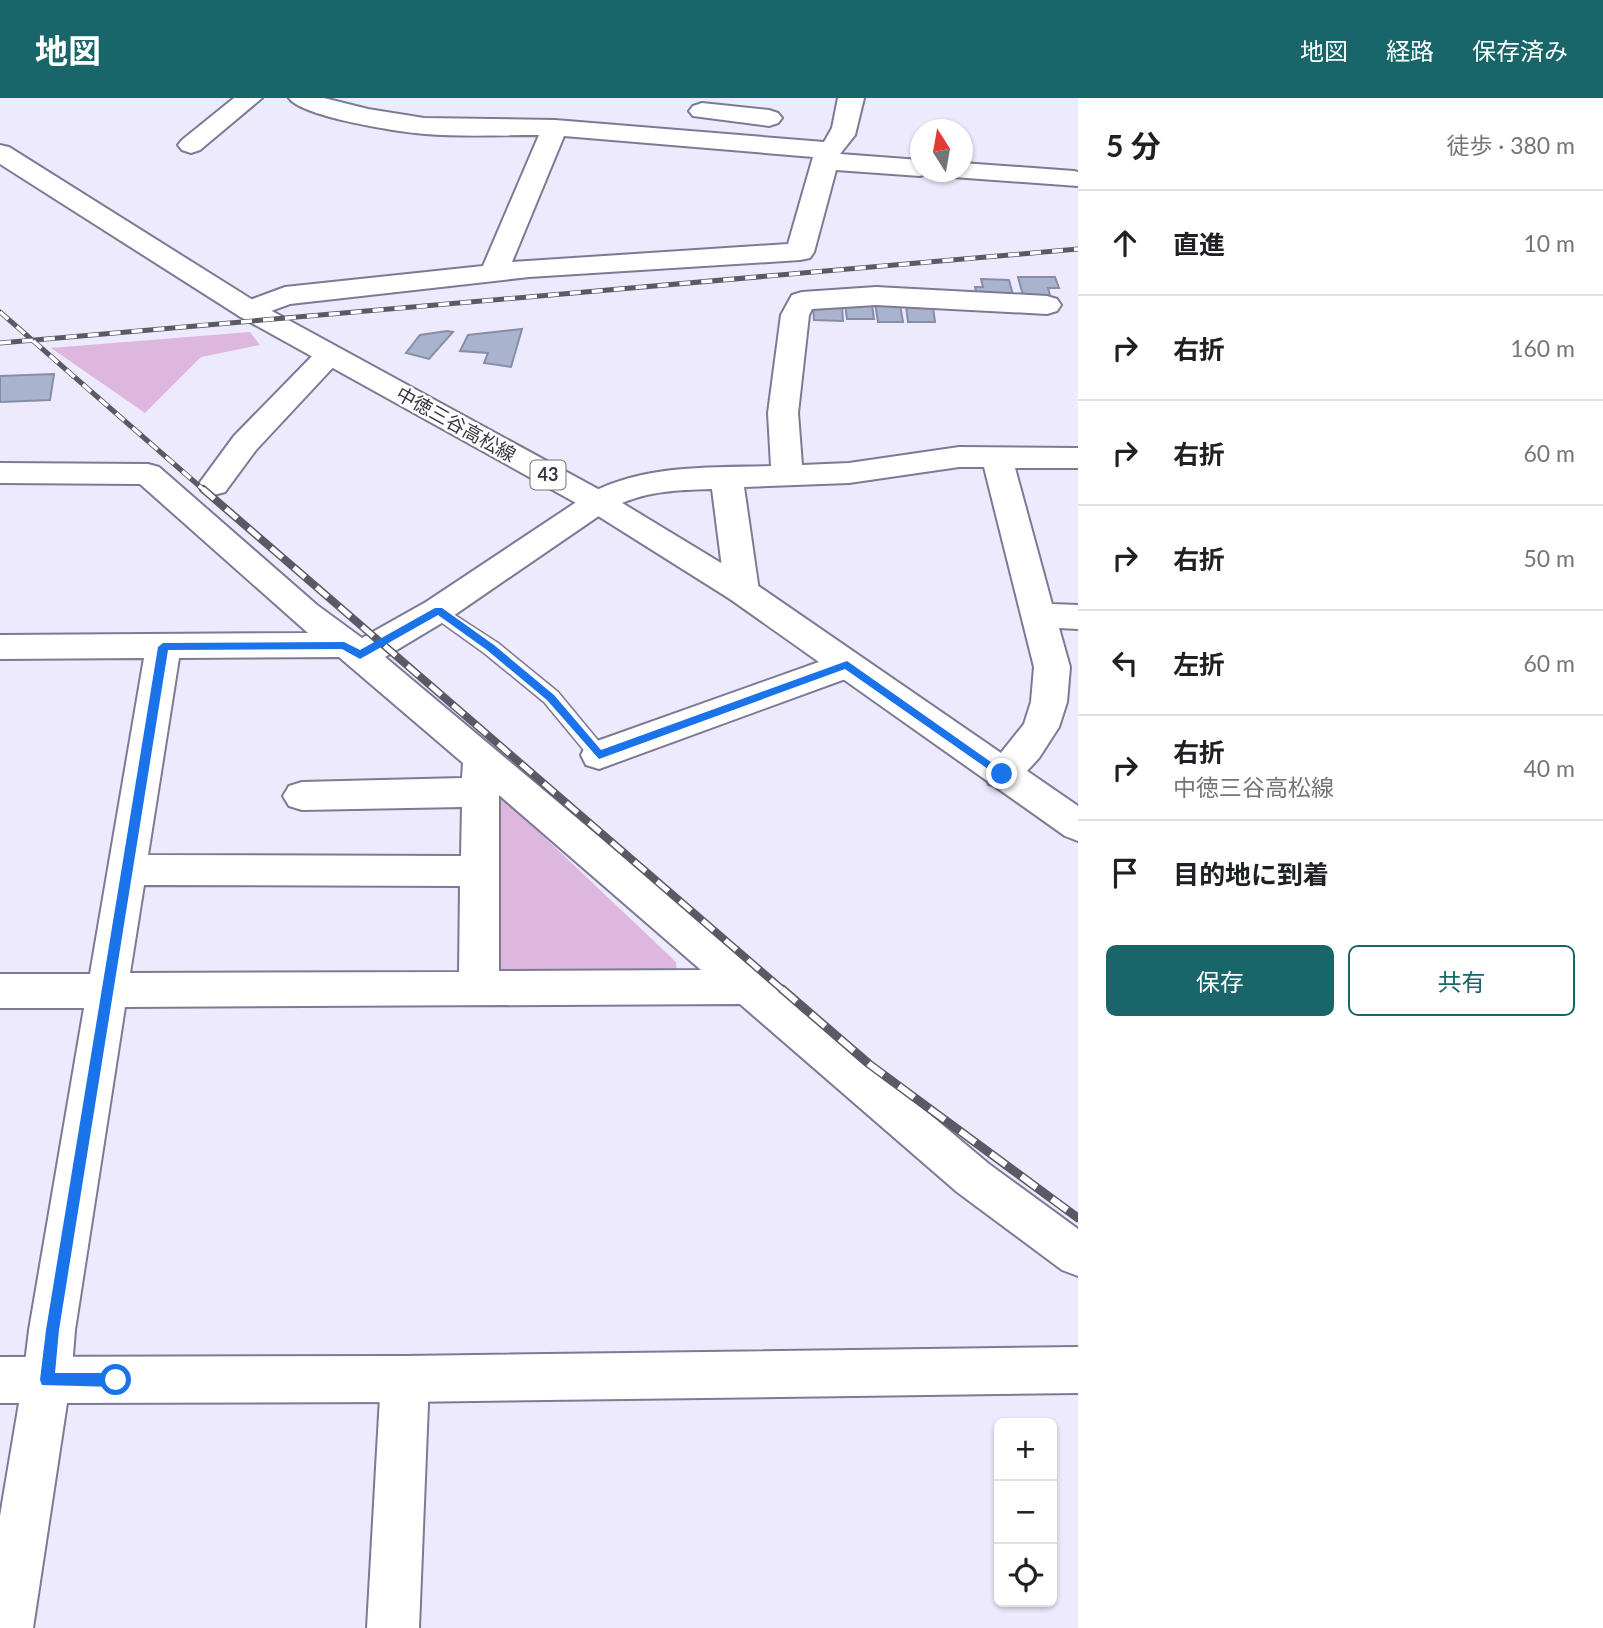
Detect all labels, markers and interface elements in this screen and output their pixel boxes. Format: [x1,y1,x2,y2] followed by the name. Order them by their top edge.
[35,30,101,70] text: 地図
[1300,36,1348,65] text: 地図
[1386,36,1434,65] text: 経路
[1472,36,1568,65] text: 保存済み
[910,119,973,182] north arrow
[1106,127,1161,163] text: 5 分
[1446,131,1575,159] text: 徒歩 · 380 m
[1106,224,1144,262] icon: ahead
[1173,228,1225,260] text: 直進
[1524,229,1575,257] text: 10 m
[1106,329,1144,367] icon: right
[1173,333,1225,365] text: 右折
[1510,334,1575,362] text: 160 m
[392,381,520,466] street label: 中徳三谷高松線
[1106,434,1144,472] icon: right
[1173,438,1225,470] text: 右折
[1524,439,1575,467] text: 60 m
[530,460,566,489] road number: 43
[1106,539,1144,577] icon: right
[1173,543,1225,575] text: 右折
[1524,544,1575,572] text: 50 m
[1106,644,1144,682] icon: left
[1173,648,1225,680] text: 左折
[1524,649,1575,677] text: 60 m
[1173,736,1225,768] text: 右折
[1106,749,1144,787] icon: right
[1524,754,1575,782] text: 40 m
[986,758,1017,789] route end
[1173,773,1334,801] text: 中徳三谷高松線
[1106,854,1144,892] icon: arrive
[1173,858,1329,890] text: 目的地に到着
[1106,945,1334,1016] button: 保存
[1348,945,1575,1016] button: 共有
[100,1364,131,1395] route start
[994,1418,1057,1607] map controls
[994,1418,1057,1481] button: +
[994,1481,1057,1544] button: −
[994,1544,1057,1607] button: locate

